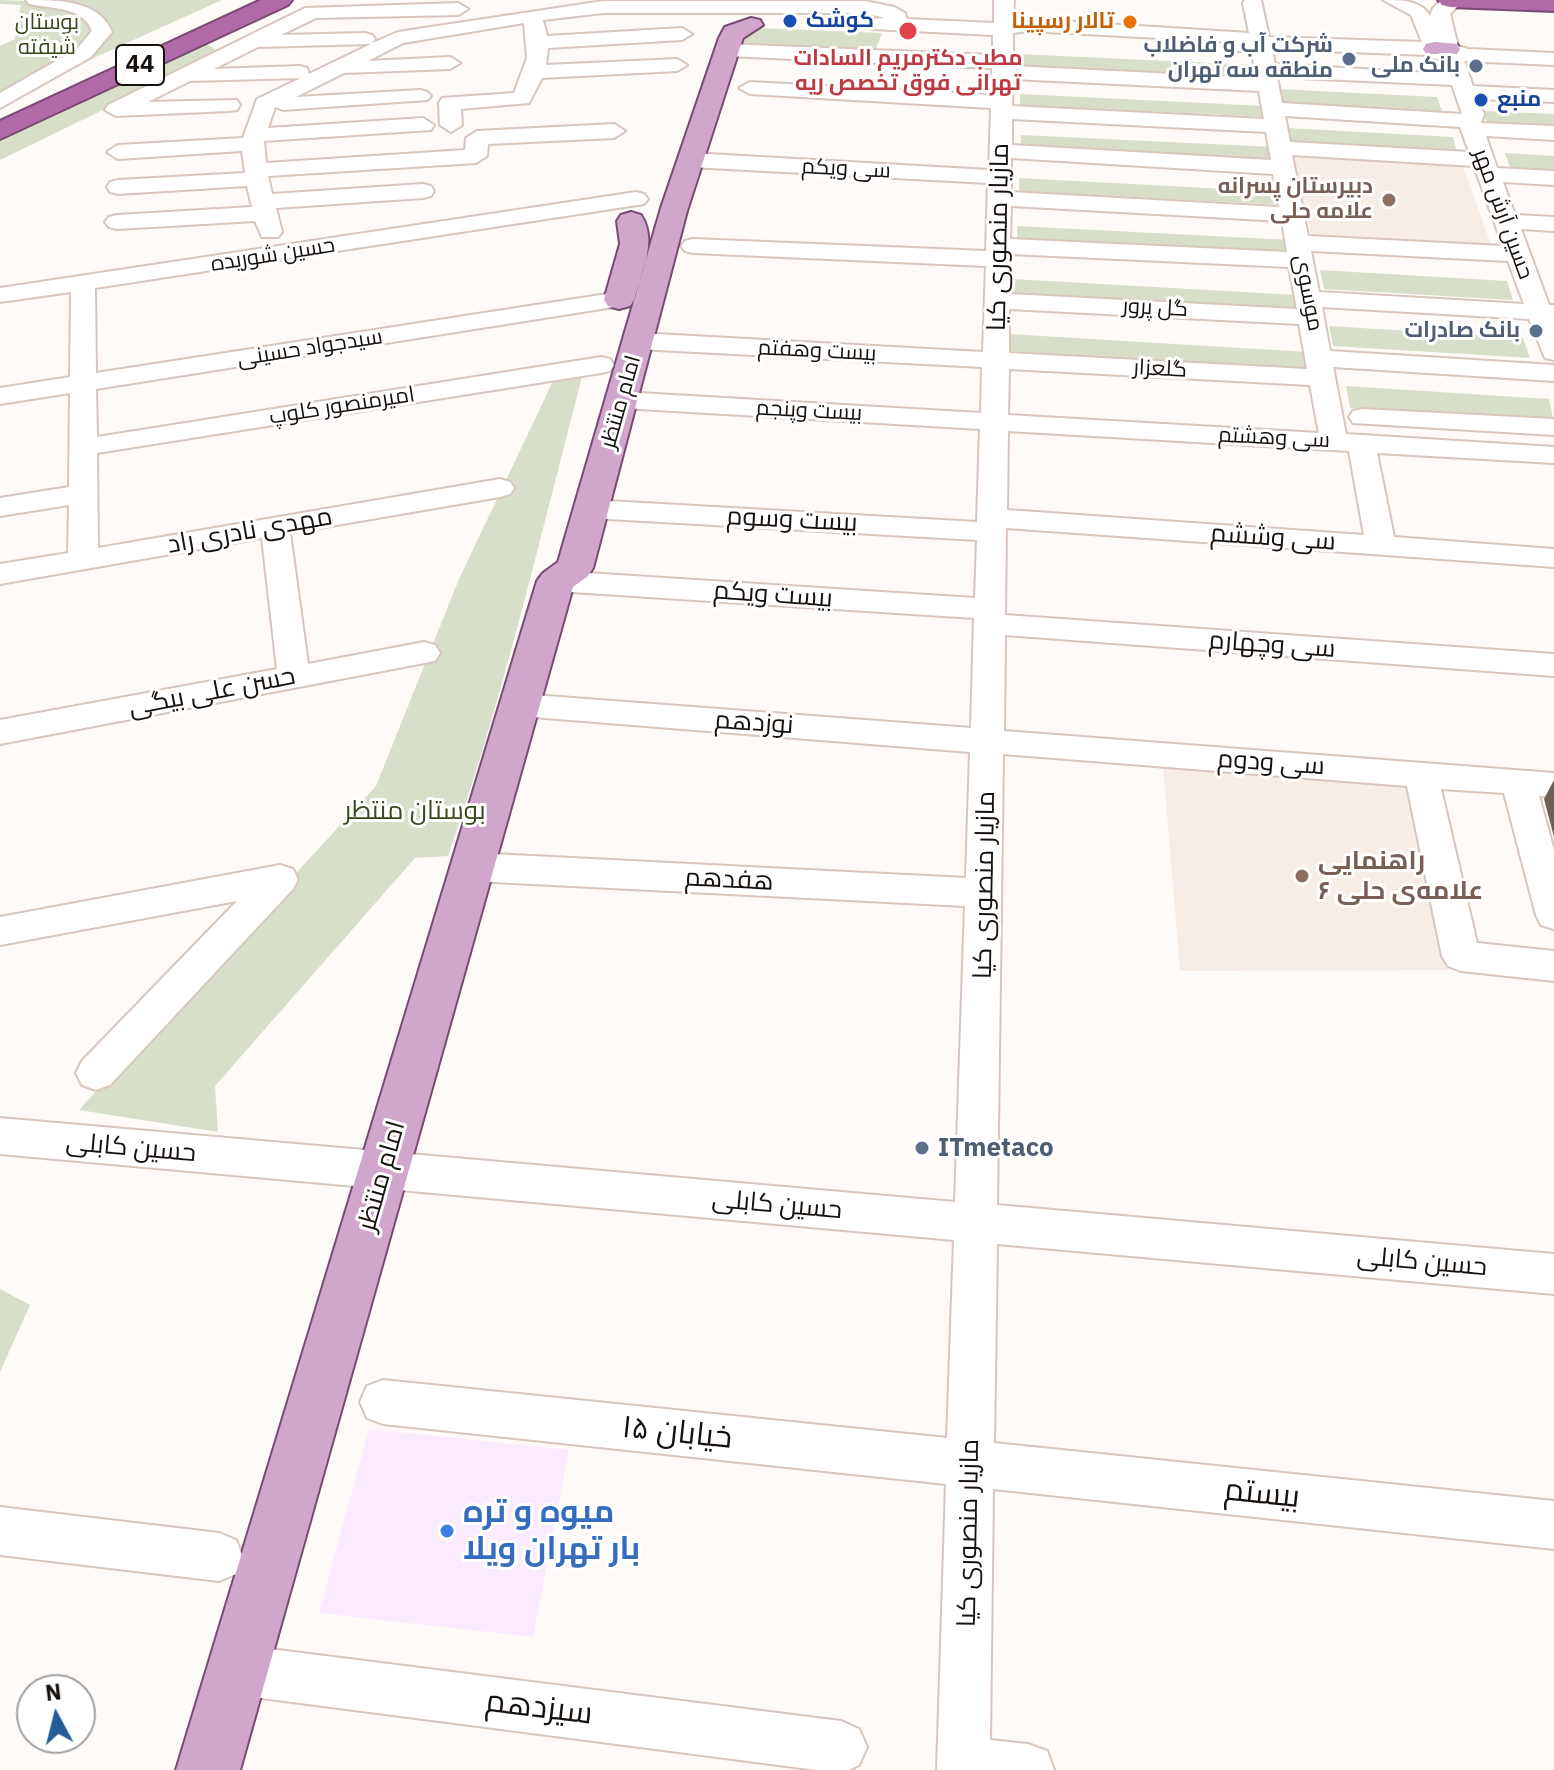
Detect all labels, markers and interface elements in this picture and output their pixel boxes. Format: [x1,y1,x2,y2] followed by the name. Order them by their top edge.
[806,8,874,34] place label: کوشک
[1011,9,1114,35] place label: تالار رسپینا
[15,10,79,62] park label: بوستان شیفته
[781,12,799,30] marker: کوشک
[1121,13,1139,31] marker: تالار رسپینا
[897,20,919,42] marker: مطب دكترمريم السادات تهرانی فوق تخصص ریه
[1143,33,1333,84] place label: شرکت آب و فاضلاب منطقه سه تهران
[116,45,164,85] road number: 44
[793,46,1023,98] place label: مطب دكترمريم السادات تهرانی فوق تخصص ریه
[1340,50,1358,68] marker: شرکت آب و فاضلاب منطقه سه تهران
[1371,53,1460,79] place label: بانک ملی
[1467,57,1485,75] marker: بانک ملی
[1497,87,1541,113] place label: منبع
[1472,91,1490,109] marker: منبع
[982,143,1016,331] street label: مازیار منصوری کیا
[1467,145,1539,283] street label: حسین آرش مهر
[801,153,891,185] street label: سی ویکم
[1218,174,1373,226] place label: دبیرستان پسرانه علامه حلی
[1380,191,1398,209] marker: دبیرستان پسرانه علامه حلی
[209,232,337,278] street label: حسین شوریده
[1288,252,1328,334] street label: موسوی
[1122,293,1188,323] street label: گل پرور
[1404,318,1520,344] place label: بانک صادرات
[1527,322,1545,340] marker: بانک صادرات
[236,323,384,373] street label: سیدجواد حسینی
[757,335,877,367] street label: بیست وهفتم
[595,352,647,452] street label: امام منتظر
[1132,354,1188,384] street label: گلعزار
[267,381,417,431] street label: امیرمنصور کلوپ
[755,395,863,427] street label: بیست وپنجم
[1217,422,1331,454] street label: سی وهشتم
[165,501,335,561] street label: مهدی نادری راد
[726,501,858,539] street label: بیست وسوم
[1209,518,1337,558] street label: سی وششم
[712,575,834,615] street label: بیست ویکم
[1207,625,1337,665] street label: سی وچهارم
[126,661,298,723] street label: حسن علی بیگی
[713,705,795,741] street label: نوزدهم
[1216,744,1326,782] street label: سی ودوم
[968,791,1002,979] street label: مازیار منصوری کیا
[344,795,486,827] park label: بوستان منتظر
[1318,845,1483,906] place label: راهنمایی علامه‌ی حلی ۶
[684,862,774,898] street label: هفدهم
[1293,867,1311,885] marker: راهنمایی علامه‌ی حلی ۶
[351,1117,413,1235] street label: امام منتظر
[65,1127,197,1169] street label: حسین کابلی
[938,1132,1054,1164] place label: ITmetaco
[913,1139,931,1157] marker: ITmetaco
[711,1184,843,1226] street label: حسین کابلی
[1356,1241,1488,1283] street label: حسین کابلی
[620,1408,734,1458] street label: خیابان ۱۵
[952,1439,986,1627] street label: مازیار منصوری کیا
[1222,1471,1302,1517] street label: بیستم
[463,1494,640,1569] place label: میوه و تره بار تهران ویلا
[438,1522,456,1540] marker: میوه و تره بار تهران ویلا
[16,1674,96,1754] north arrow
[44,1676,63,1707] text: N
[483,1682,595,1734] street label: سیزدهم

